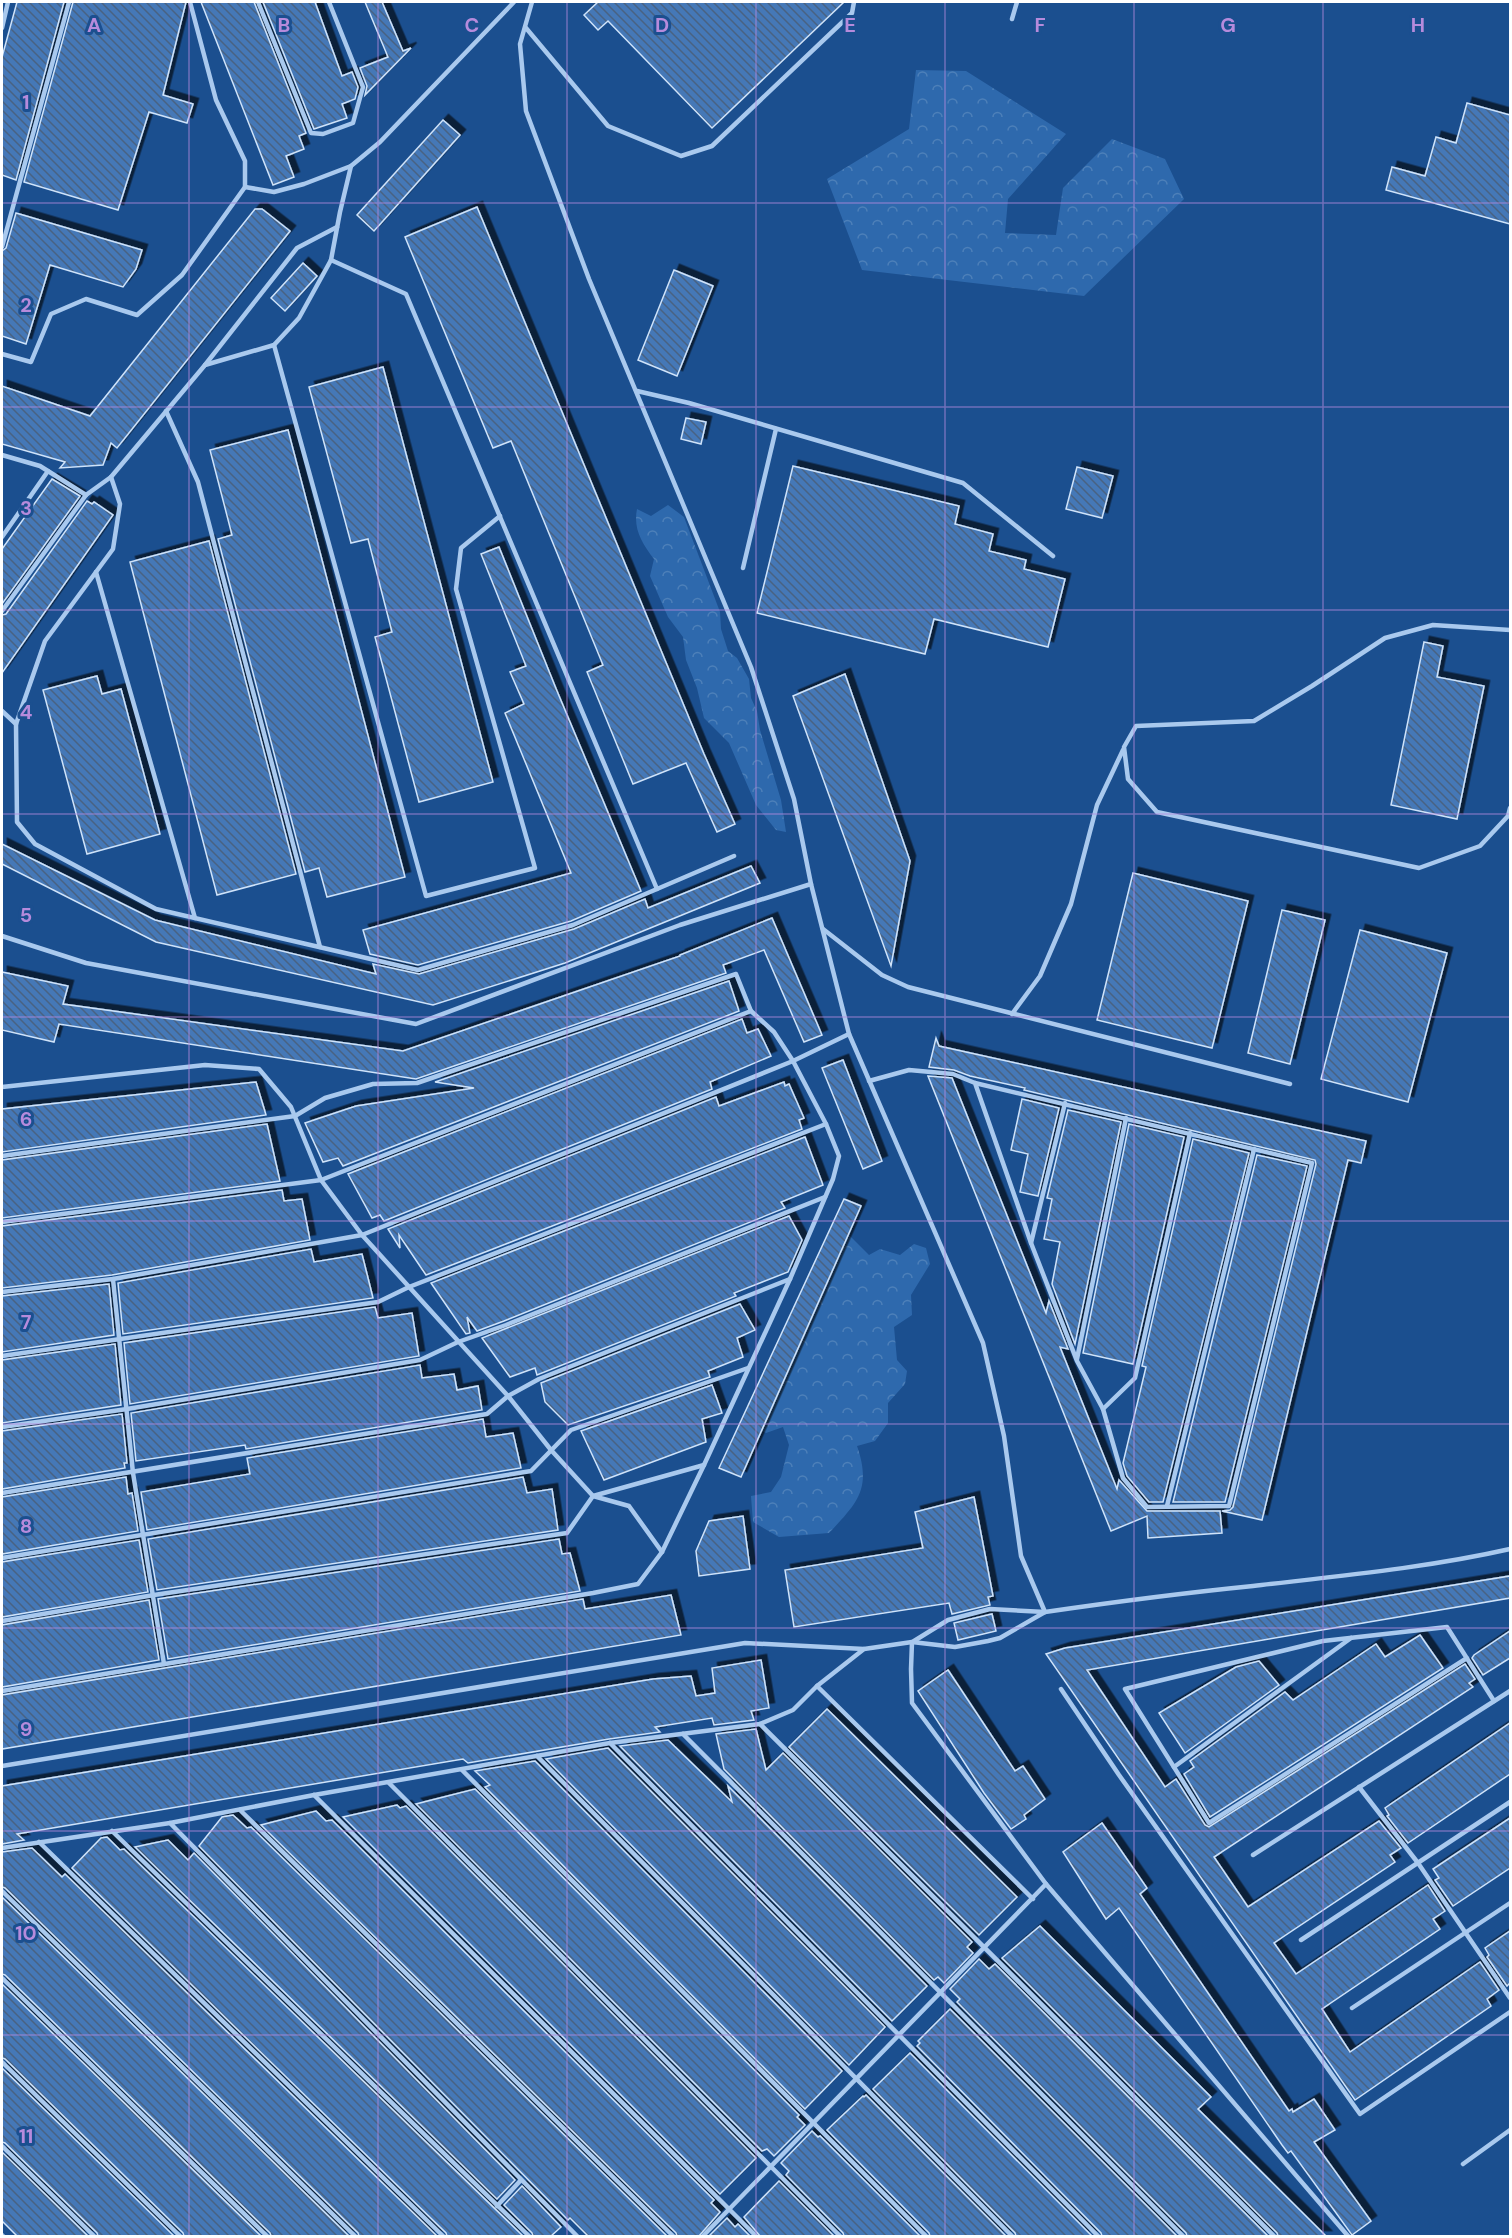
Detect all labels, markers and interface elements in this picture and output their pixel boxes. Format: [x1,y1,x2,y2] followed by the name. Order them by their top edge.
[87,12,101,38] text: A
[278,12,290,38] text: B
[465,12,479,38] text: C
[655,12,669,38] text: D
[844,12,856,38] text: E
[1034,12,1046,38] text: F
[1220,12,1236,38] text: G
[1411,12,1425,38] text: H
[22,89,30,115] text: 1
[20,292,32,318] text: 2
[20,495,32,521] text: 3
[20,699,33,725] text: 4
[20,902,32,928] text: 5
[20,1106,32,1132] text: 6
[21,1309,32,1335] text: 7
[20,1513,32,1539] text: 8
[20,1716,32,1742] text: 9
[15,1920,37,1946] text: 10
[19,2123,33,2149] text: 11

